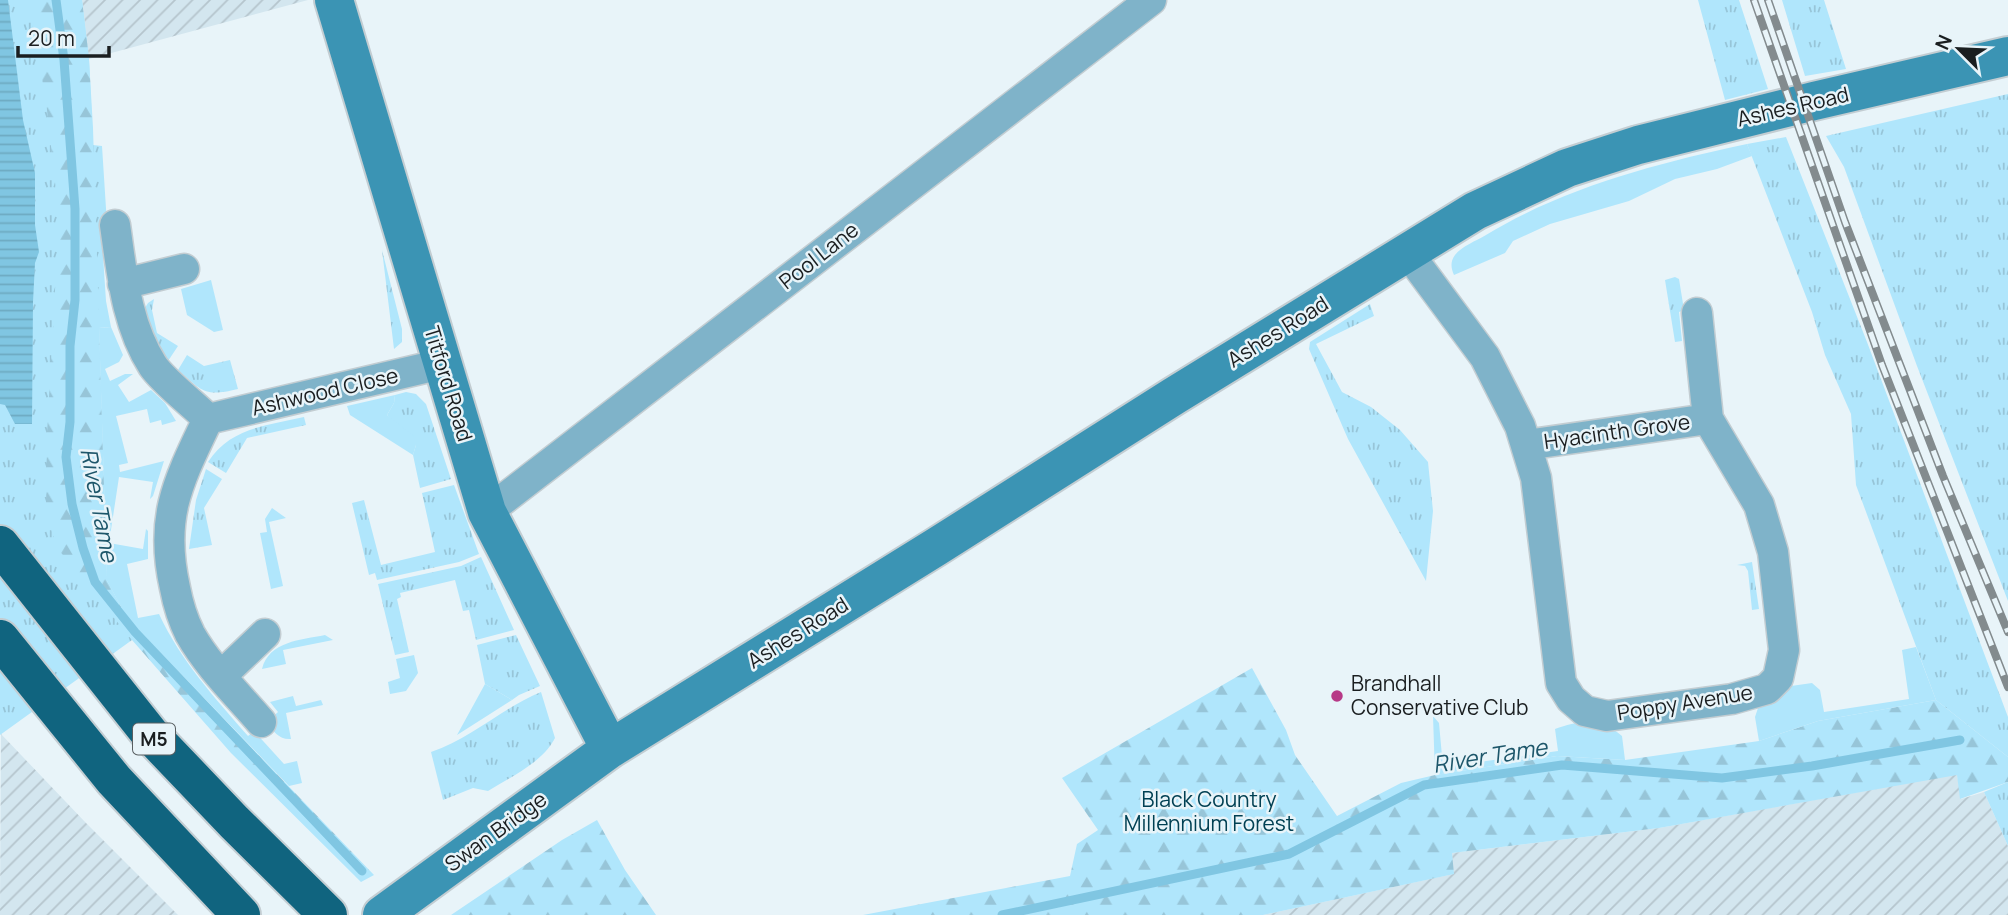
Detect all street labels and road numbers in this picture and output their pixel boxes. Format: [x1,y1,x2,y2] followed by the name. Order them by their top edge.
[1734,80,1852,132] street label: Ashes Road
[773,215,864,295] street label: Pool Lane
[1222,289,1333,373] street label: Ashes Road
[418,323,480,445] street label: Titford Road
[249,361,401,421] street label: Ashwood Close
[1542,407,1692,455] street label: Hyacinth Grove
[742,590,853,674] street label: Ashes Road
[1615,677,1755,727] street label: Poppy Avenue
[133,724,175,754] road number: M5
[439,785,552,878] street label: Swan Bridge

